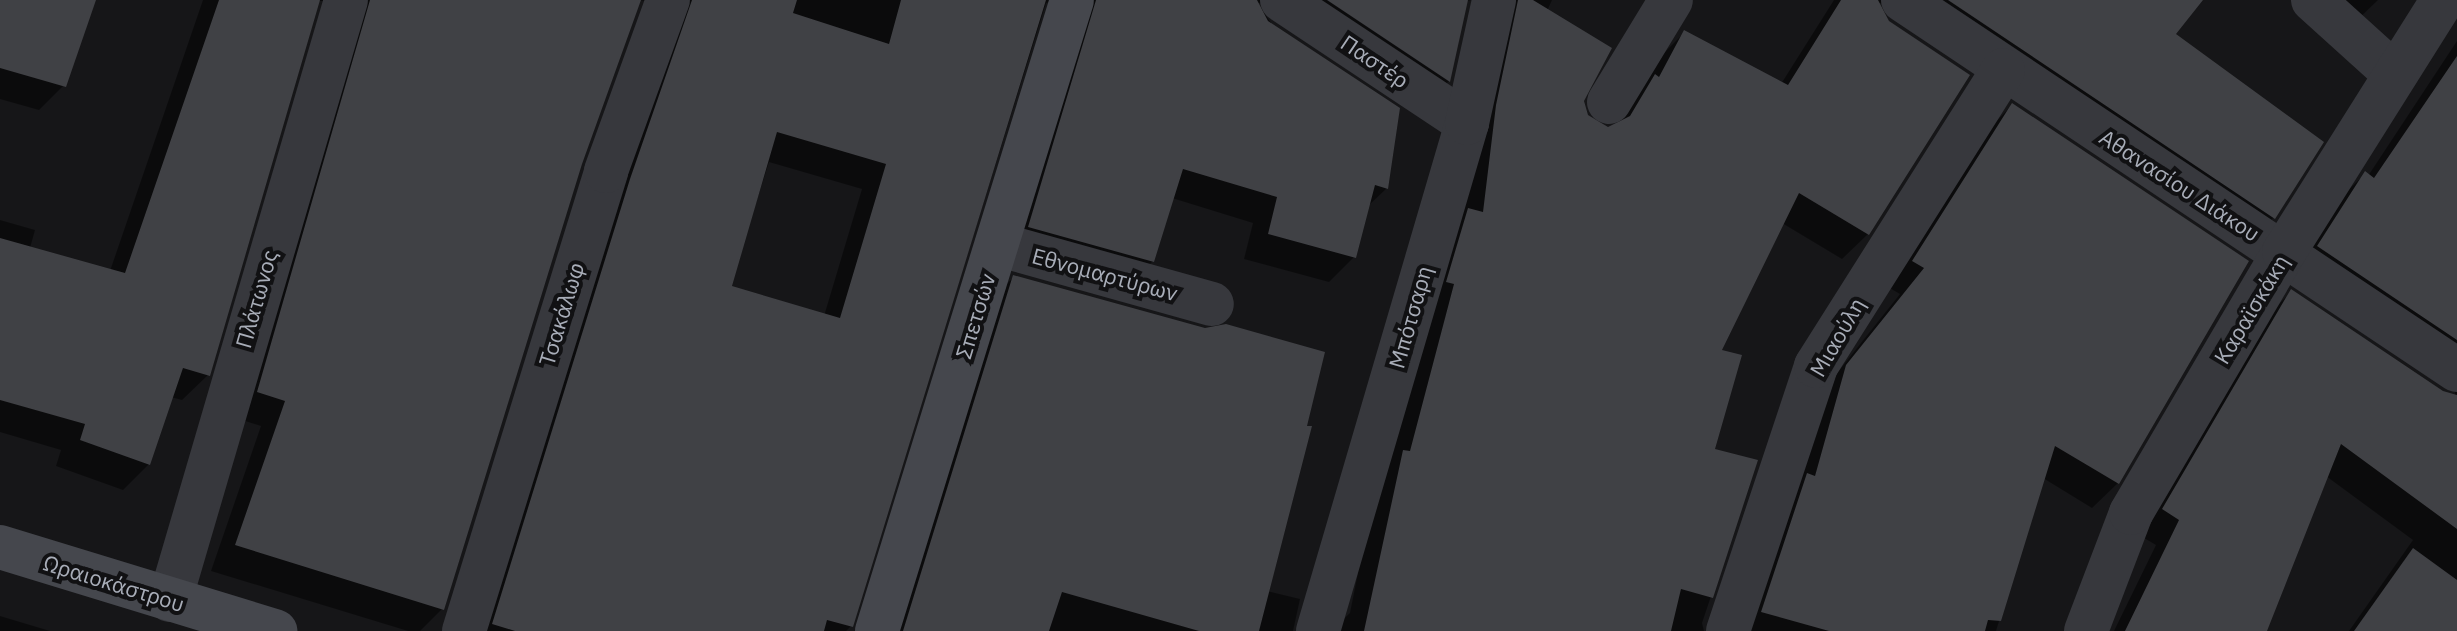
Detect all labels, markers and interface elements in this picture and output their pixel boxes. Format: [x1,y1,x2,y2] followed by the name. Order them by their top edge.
[1336,29,1414,93] street label: Παστέρ
[2095,123,2265,247] street label: Αθανασίου Διάκου
[1029,242,1181,306] street label: Εθνομαρτύρων
[229,247,283,351] street label: Πλάτωνος
[2208,250,2294,368] street label: Καραϊσκάκη
[533,259,589,369] street label: Τσακάλωφ
[1383,263,1437,371] street label: Μπότσαρη
[950,270,1000,362] street label: Σπετσών
[1804,293,1870,381] street label: Μιαούλη
[40,549,188,617] street label: Ωραιοκάστρου

